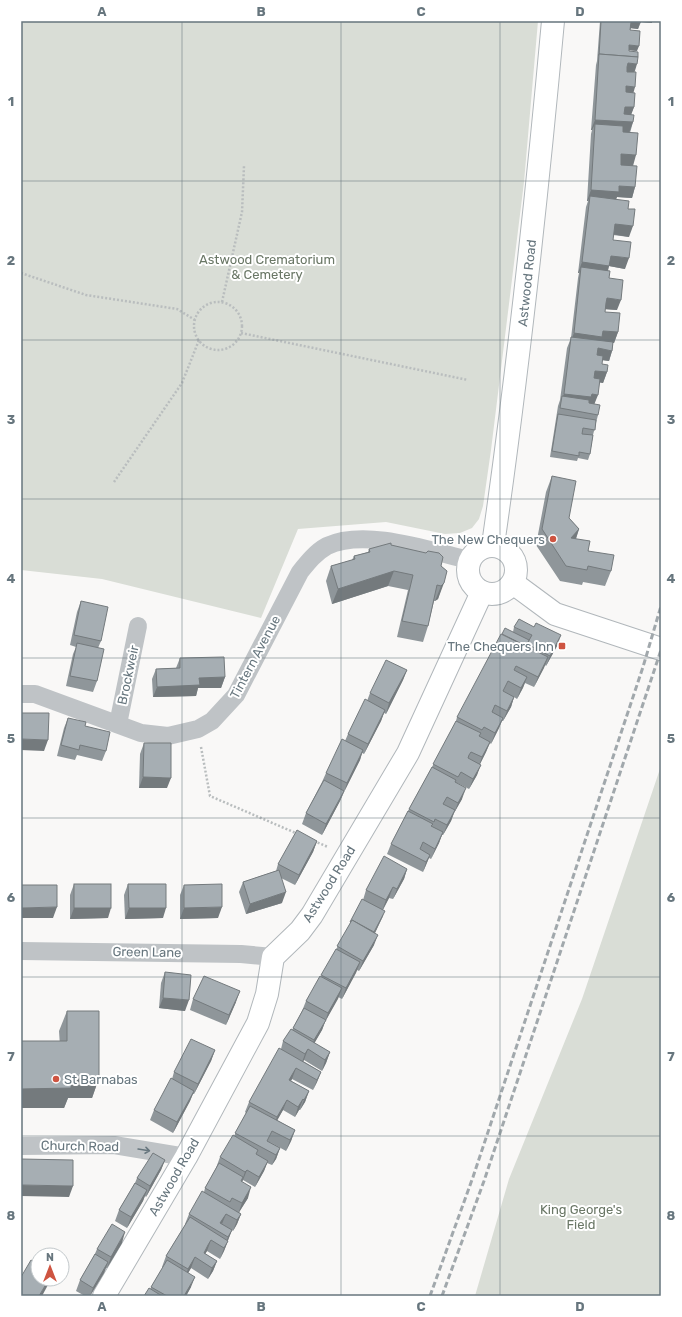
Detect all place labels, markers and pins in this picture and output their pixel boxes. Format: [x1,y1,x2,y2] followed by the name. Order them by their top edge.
[432,532,545,547] place label: The New Chequers
[548,534,558,544] marker: The New Chequers
[448,639,554,654] place label: The Chequers Inn
[557,641,567,651] marker: The Chequers Inn
[64,1072,138,1087] place label: St Barnabas
[51,1074,61,1084] marker: St Barnabas

